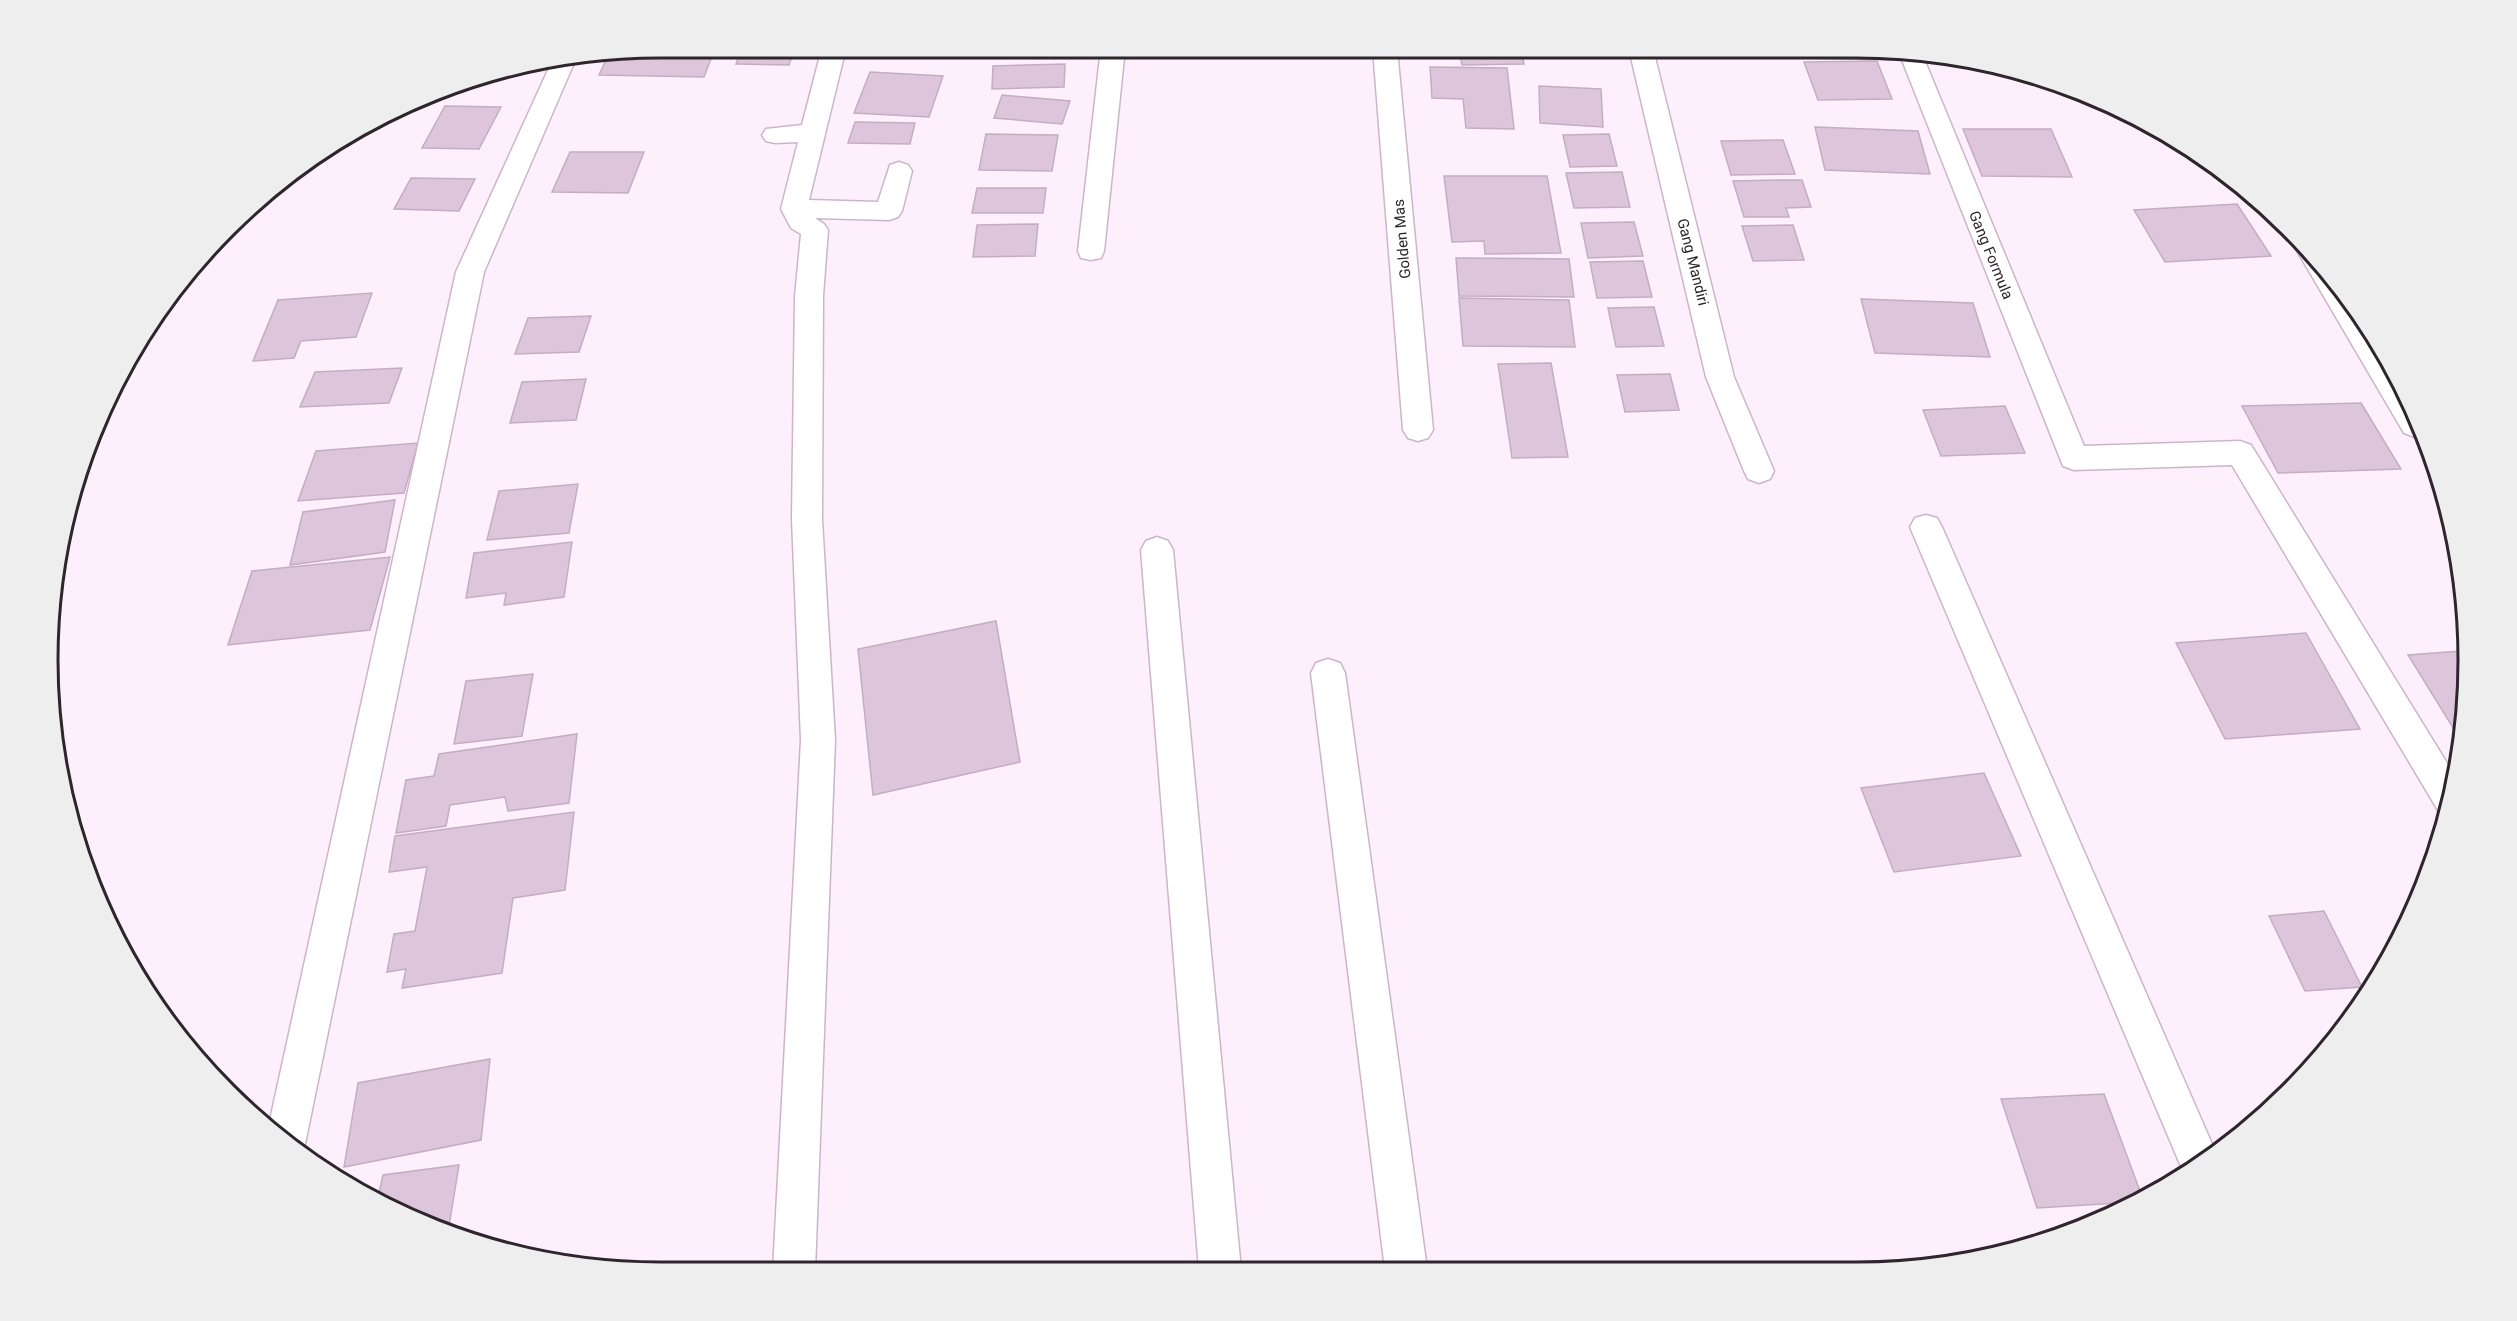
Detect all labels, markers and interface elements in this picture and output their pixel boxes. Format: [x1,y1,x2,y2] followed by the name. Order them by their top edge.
[1390,198,1414,280] street label: Golden Mas
[1965,208,2017,302] street label: Gang Formula
[1673,217,1713,307] street label: Gang Mandiri

